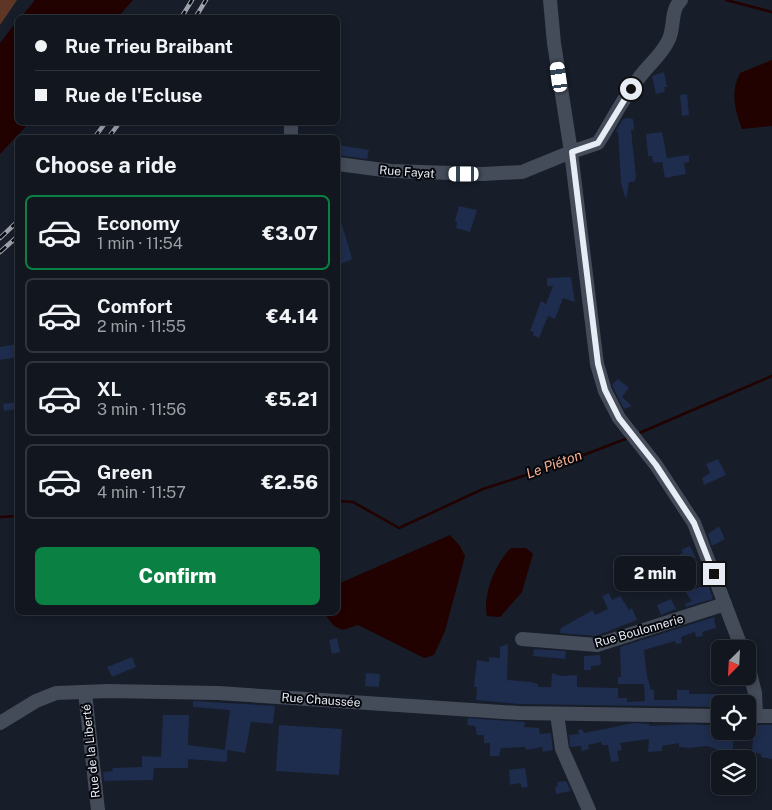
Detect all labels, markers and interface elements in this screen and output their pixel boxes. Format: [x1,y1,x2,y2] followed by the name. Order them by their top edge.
[65,35,233,57] text: Rue Trieu Braibant
[549,61,568,93] car
[620,78,642,100] route start
[65,84,203,106] text: Rue de l'Ecluse
[35,152,177,178] text: Choose a ride
[379,163,435,181] street label: Rue Fayat
[449,167,479,182] car
[37,210,82,255] icon: car
[97,212,180,234] text: Economy
[262,222,318,244] text: €3.07
[97,234,183,253] text: 1 min · 11:54
[37,293,82,338] icon: car
[97,295,173,317] text: Comfort
[266,305,318,327] text: €4.14
[97,317,186,336] text: 2 min · 11:55
[37,376,82,421] icon: car
[97,378,122,400] text: XL
[265,388,318,410] text: €5.21
[97,400,186,419] text: 3 min · 11:56
[524,446,584,481] water label: Le Piéton
[37,459,82,504] icon: car
[97,461,152,483] text: Green
[261,471,318,493] text: €2.56
[97,483,186,502] text: 4 min · 11:57
[35,547,320,605] button: Confirm
[614,556,696,592] callout: 2 min
[703,563,725,585] route end
[634,564,676,583] text: 2 min
[593,612,685,650] street label: Rue Boulonnerie
[711,640,756,685] north arrow
[711,640,756,795] map controls
[281,690,361,710] street label: Rue Chaussée
[711,695,756,740] button: locate
[79,703,103,799] street label: Rue de la Liberté
[711,750,756,795] button: layers

